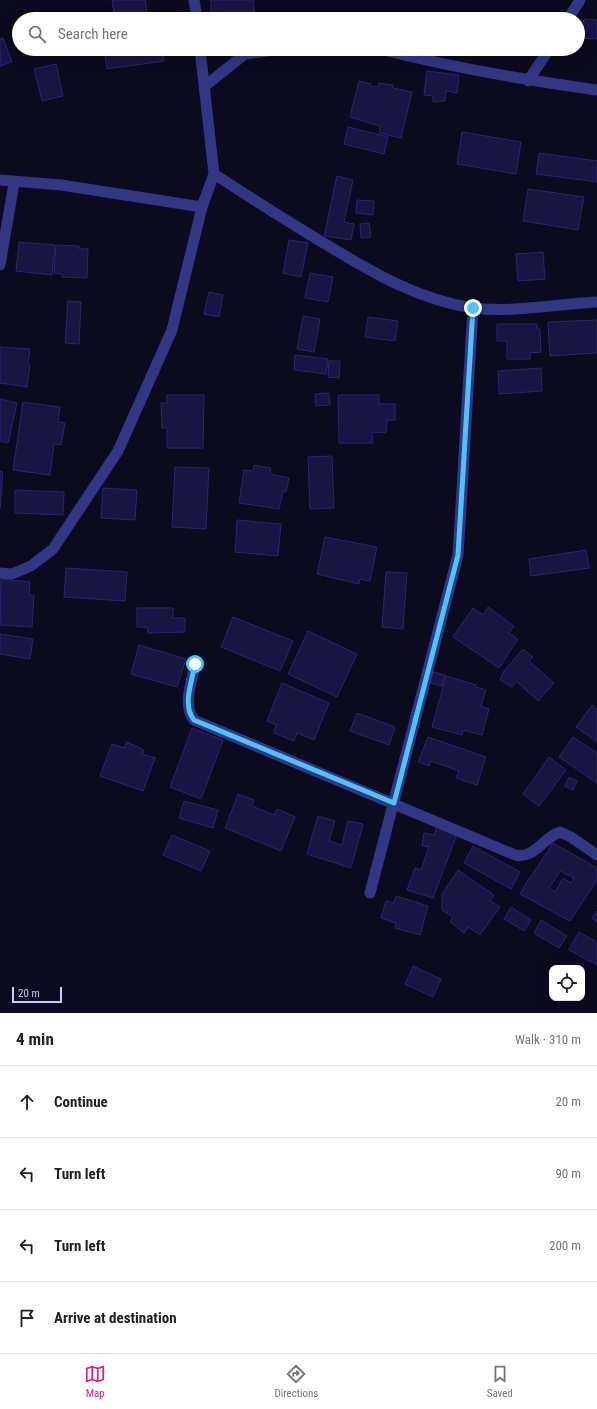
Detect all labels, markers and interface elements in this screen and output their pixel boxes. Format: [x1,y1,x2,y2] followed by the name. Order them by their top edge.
[12,12,585,56] search box
[26,23,48,45] icon: search
[58,25,128,43] text: Search here
[464,299,482,317] route end
[186,655,204,673] route start
[549,965,585,1001] map controls
[549,965,585,1001] button: locate
[12,985,62,1004] scale bar
[18,987,40,1000] text: 20 m
[16,1029,54,1049] text: 4 min
[515,1032,581,1047] text: Walk · 310 m
[16,1091,38,1113] icon: ahead
[54,1093,108,1111] text: Continue
[555,1094,581,1109] text: 20 m
[16,1163,38,1185] icon: left
[54,1165,105,1183] text: Turn left
[555,1166,581,1181] text: 90 m
[16,1235,38,1257] icon: left
[54,1237,105,1255] text: Turn left
[549,1238,581,1253] text: 200 m
[16,1307,38,1329] icon: arrive
[54,1309,177,1327] text: Arrive at destination
[84,1363,106,1400] tab: Map
[274,1363,318,1400] tab: Directions
[487,1363,513,1400] tab: Saved

